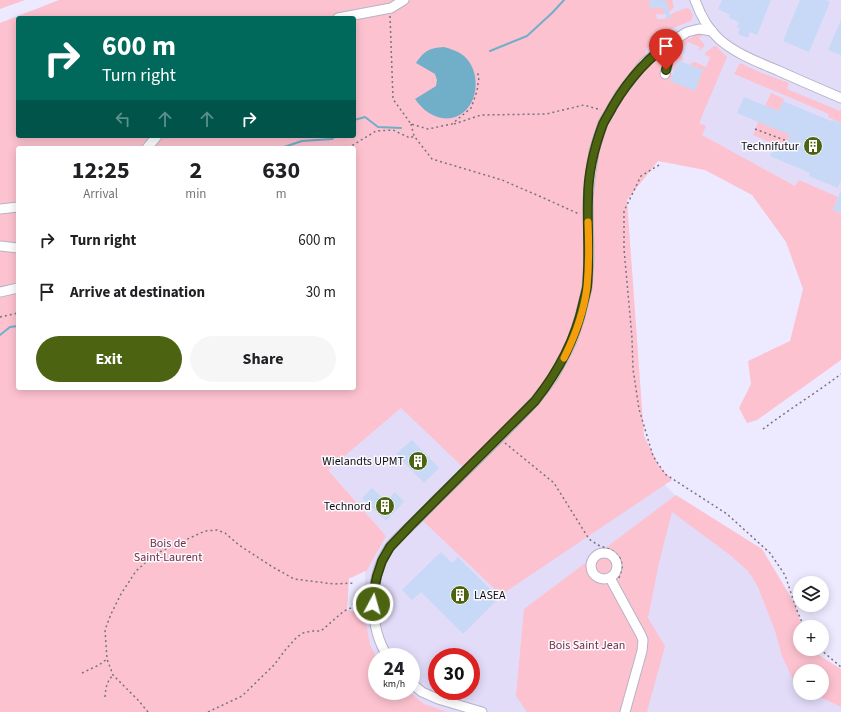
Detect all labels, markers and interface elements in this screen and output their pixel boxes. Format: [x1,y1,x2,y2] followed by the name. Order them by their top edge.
[102,26,176,66] text: 600 m
[649,29,683,70] pin
[36,32,88,84] icon: right
[655,35,677,57] icon: arrive
[102,63,176,88] text: Turn right
[112,108,134,130] icon: left
[154,108,176,130] icon: ahead
[196,108,218,130] icon: ahead
[238,108,260,130] icon: right
[802,135,824,157] building icon: Technifutur
[741,138,800,155] place label: Technifutur
[72,153,130,188] text: 12:25
[190,153,202,188] text: 2
[262,153,300,188] text: 630
[83,185,118,203] text: Arrival
[185,185,206,203] text: min
[276,185,287,203] text: m
[36,229,58,251] icon: right
[70,230,136,251] text: Turn right
[298,230,336,251] text: 600 m
[36,281,58,303] icon: arrive
[70,282,205,303] text: Arrive at destination
[306,282,336,303] text: 30 m
[36,336,182,382] button: Exit
[190,336,336,382] button: Share
[407,450,429,472] building icon: Wielandts UPMT
[322,453,405,470] place label: Wielandts UPMT
[374,495,396,517] building icon: Technord
[324,498,371,515] place label: Technord
[134,535,202,566] park label: Bois de Saint-Laurent
[793,576,829,700] map controls
[793,576,829,612] button: layers
[352,583,394,625] position arrow
[449,584,471,606] building icon: LASEA
[474,587,506,604] place label: LASEA
[793,620,829,656] button: +
[549,637,625,654] park label: Bois Saint Jean
[428,648,480,700] speed limit sign: 30
[383,655,405,683] text: 24
[793,664,829,700] button: −
[383,677,405,691] text: km/h

